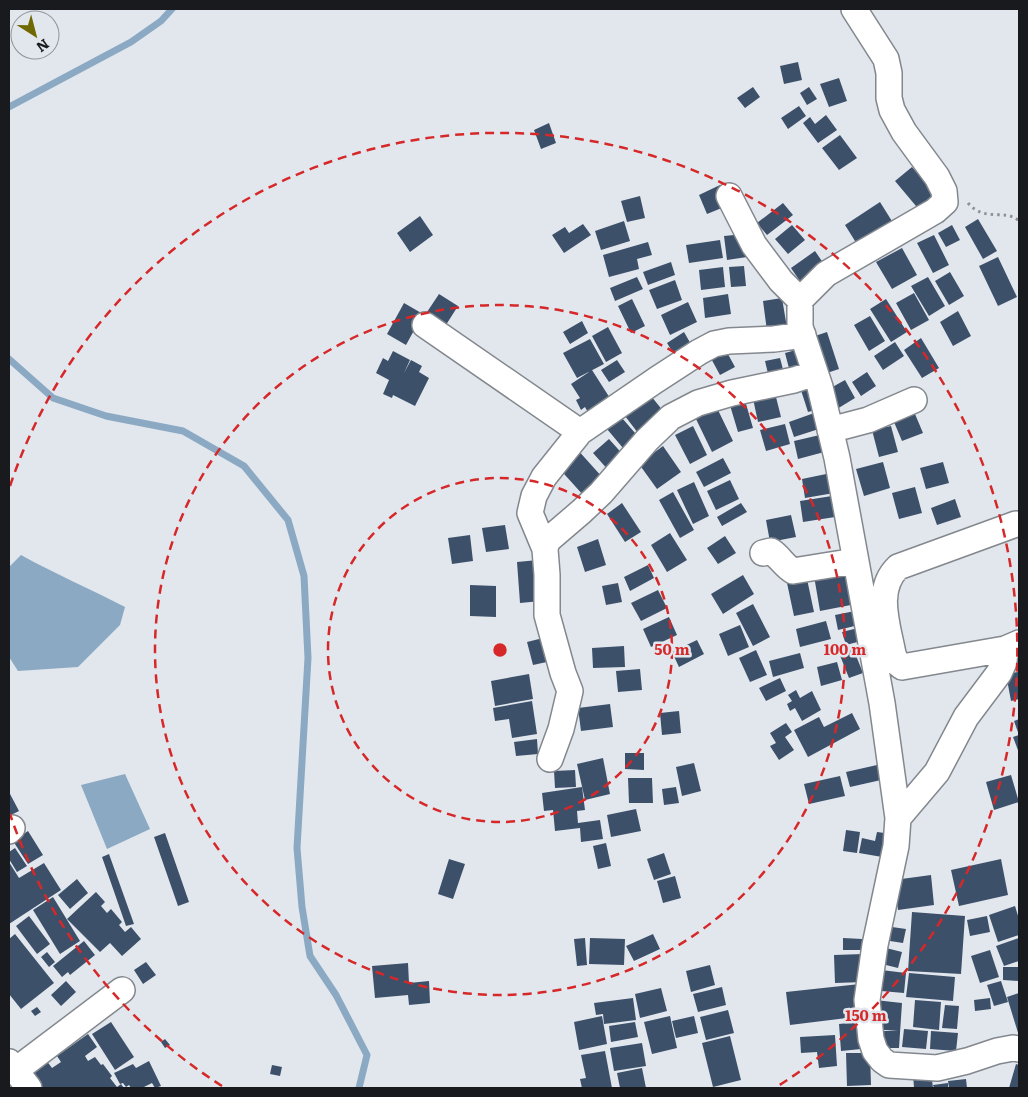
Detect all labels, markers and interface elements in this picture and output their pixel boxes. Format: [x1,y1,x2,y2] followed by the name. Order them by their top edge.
[10,10,60,60] north arrow
[32,35,54,58] text: N
[654,637,690,660] text: 50 m
[824,637,866,660] text: 100 m
[491,641,509,659] centre of rings
[845,1003,887,1026] text: 150 m

